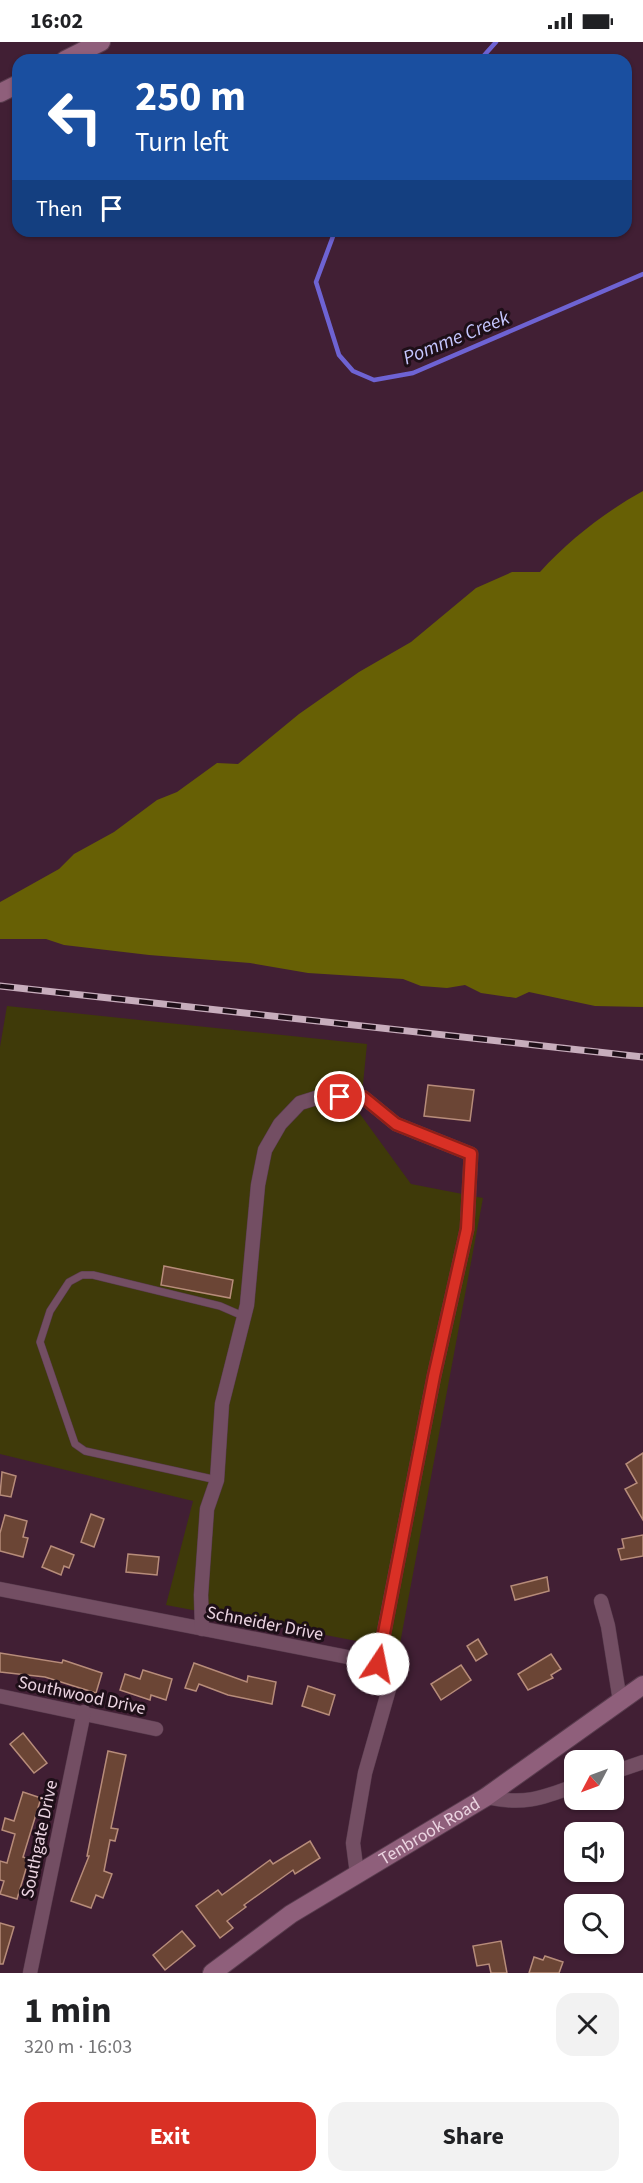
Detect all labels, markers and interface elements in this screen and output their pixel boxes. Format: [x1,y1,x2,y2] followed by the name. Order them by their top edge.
[30,5,83,37] text: 16:02
[135,67,246,127] text: 250 m
[36,78,114,156] icon: left
[135,123,229,162] text: Turn left
[95,192,128,225] icon: arrive
[36,193,83,225] text: Then
[399,304,514,372] water label: Pomme Creek
[314,1071,365,1122] pin
[323,1080,356,1113] icon: arrive
[204,1600,326,1647] street label: Schneider Drive
[346,1632,410,1696] position arrow
[16,1670,148,1721] street label: Southwood Drive
[564,1750,624,1810] north arrow
[564,1750,624,1954] map controls
[15,1778,64,1900] street label: Southgate Drive
[374,1791,485,1871] street label: Tenbrook Road
[564,1822,624,1882] button: sound
[564,1894,624,1954] button: search
[24,1985,112,2036] text: 1 min
[556,1993,619,2056] button: close
[24,2033,132,2061] text: 320 m · 16:03
[24,2102,316,2171] button: Exit
[328,2102,619,2171] button: Share

